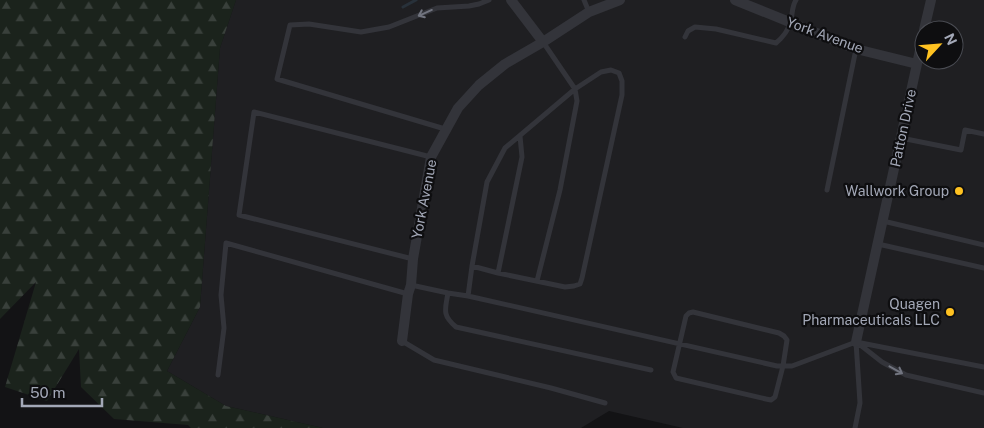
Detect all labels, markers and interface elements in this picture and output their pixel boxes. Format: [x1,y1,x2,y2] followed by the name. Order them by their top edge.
[418,8,433,18] one-way arrow
[785,14,866,56] street label: York Avenue
[914,20,964,70] north arrow
[941,31,960,48] text: N
[887,88,919,168] street label: Patton Drive
[408,158,440,240] street label: York Avenue
[845,183,949,199] place label: Wallwork Group
[953,185,965,197] marker: Wallwork Group
[802,296,940,328] place label: Quagen Pharmaceuticals LLC
[944,306,956,318] marker: Quagen Pharmaceuticals LLC
[889,365,904,375] one-way arrow
[22,376,102,408] scale bar
[30,384,65,401] text: 50 m

